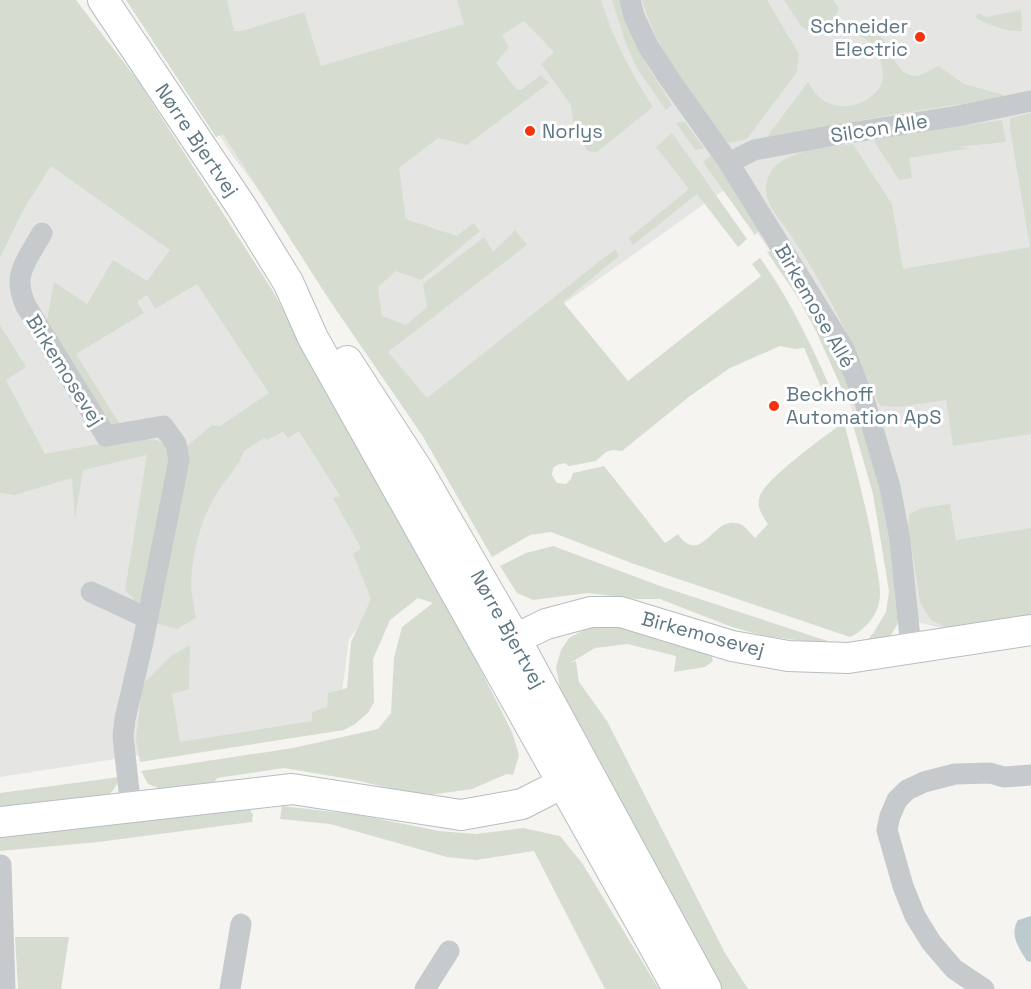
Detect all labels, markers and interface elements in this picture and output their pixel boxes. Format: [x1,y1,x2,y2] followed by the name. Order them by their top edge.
[810,13,908,62] place label: Schneider Electric
[913,30,927,44] marker: Schneider Electric
[150,78,244,202] street label: Nørre Bjertvej
[829,108,929,148] street label: Silcon Alle
[542,118,603,144] place label: Norlys
[523,124,537,138] marker: Norlys
[769,239,861,373] street label: Birkemose Allé
[20,310,110,430] street label: Birkemosevej
[786,381,941,430] place label: Beckhoff Automation ApS
[767,399,781,413] marker: Beckhoff Automation ApS
[465,565,551,693] street label: Nørre Bjertvej
[639,605,767,663] street label: Birkemosevej

